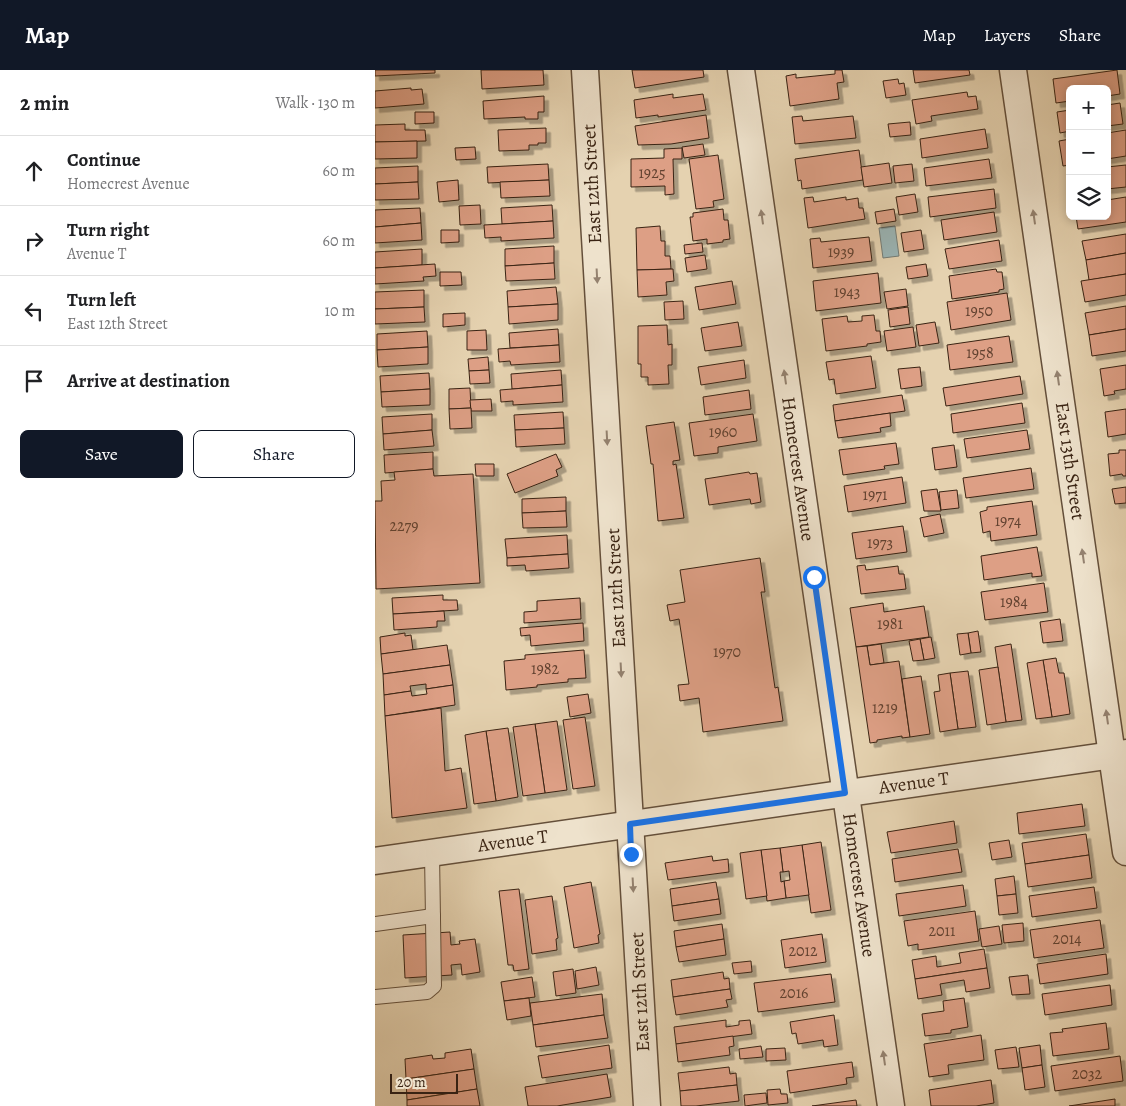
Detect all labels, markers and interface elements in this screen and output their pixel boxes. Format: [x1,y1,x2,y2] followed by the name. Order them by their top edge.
[25,19,69,51] text: Map
[923,23,956,47] text: Map
[984,23,1031,47] text: Layers
[1059,23,1101,47] text: Share
[1066,85,1111,220] map controls
[1066,85,1111,130] button: +
[20,89,69,117] text: 2 min
[275,92,355,114] text: Walk · 130 m
[576,124,608,244] street label: East 12th Street
[1066,130,1111,175] button: −
[67,147,141,173] text: Continue
[20,157,48,185] icon: ahead
[323,160,355,182] text: 60 m
[638,162,666,184] house number: 1925
[67,173,190,195] text: Homecrest Avenue
[1066,175,1111,220] button: layers
[758,208,766,224] one-way arrow
[1030,209,1038,225] one-way arrow
[67,217,149,243] text: Turn right
[20,227,48,255] icon: right
[323,230,355,252] text: 60 m
[828,241,854,263] house number: 1939
[67,243,127,265] text: Avenue T
[594,268,602,284] one-way arrow
[834,281,860,303] house number: 1943
[67,287,136,313] text: Turn left
[20,297,48,325] icon: left
[325,300,355,322] text: 10 m
[965,300,993,322] house number: 1950
[67,313,168,335] text: East 12th Street
[966,342,994,364] house number: 1958
[20,367,48,395] icon: arrive
[67,368,230,394] text: Arrive at destination
[781,369,789,385] one-way arrow
[1053,370,1061,386] one-way arrow
[775,395,821,543] street label: Homecrest Avenue
[1049,400,1091,522] street label: East 13th Street
[709,421,737,443] house number: 1960
[20,430,183,478] button: Save
[193,430,355,478] button: Share
[603,430,611,446] one-way arrow
[863,484,888,506] house number: 1971
[995,510,1021,532] house number: 1974
[389,515,419,537] house number: 2279
[600,528,632,648] street label: East 12th Street
[867,532,893,554] house number: 1973
[1079,548,1087,564] one-way arrow
[803,566,826,589] route start
[1000,591,1028,613] house number: 1984
[877,613,904,635] house number: 1981
[713,641,741,663] house number: 1970
[531,658,559,680] house number: 1982
[617,662,625,678] one-way arrow
[872,697,898,719] house number: 1219
[1102,708,1110,724] one-way arrow
[876,765,951,801] street label: Avenue T
[836,811,882,959] street label: Homecrest Avenue
[475,823,550,859] street label: Avenue T
[620,843,643,866] route end
[630,877,638,893] one-way arrow
[928,920,956,942] house number: 2011
[1053,928,1081,950] house number: 2014
[624,932,656,1052] street label: East 12th Street
[788,940,818,962] house number: 2012
[780,982,809,1004] house number: 2016
[879,1049,887,1065] one-way arrow
[1072,1063,1103,1085] house number: 2032
[390,1071,457,1094] scale bar
[397,1073,426,1092] text: 20 m

